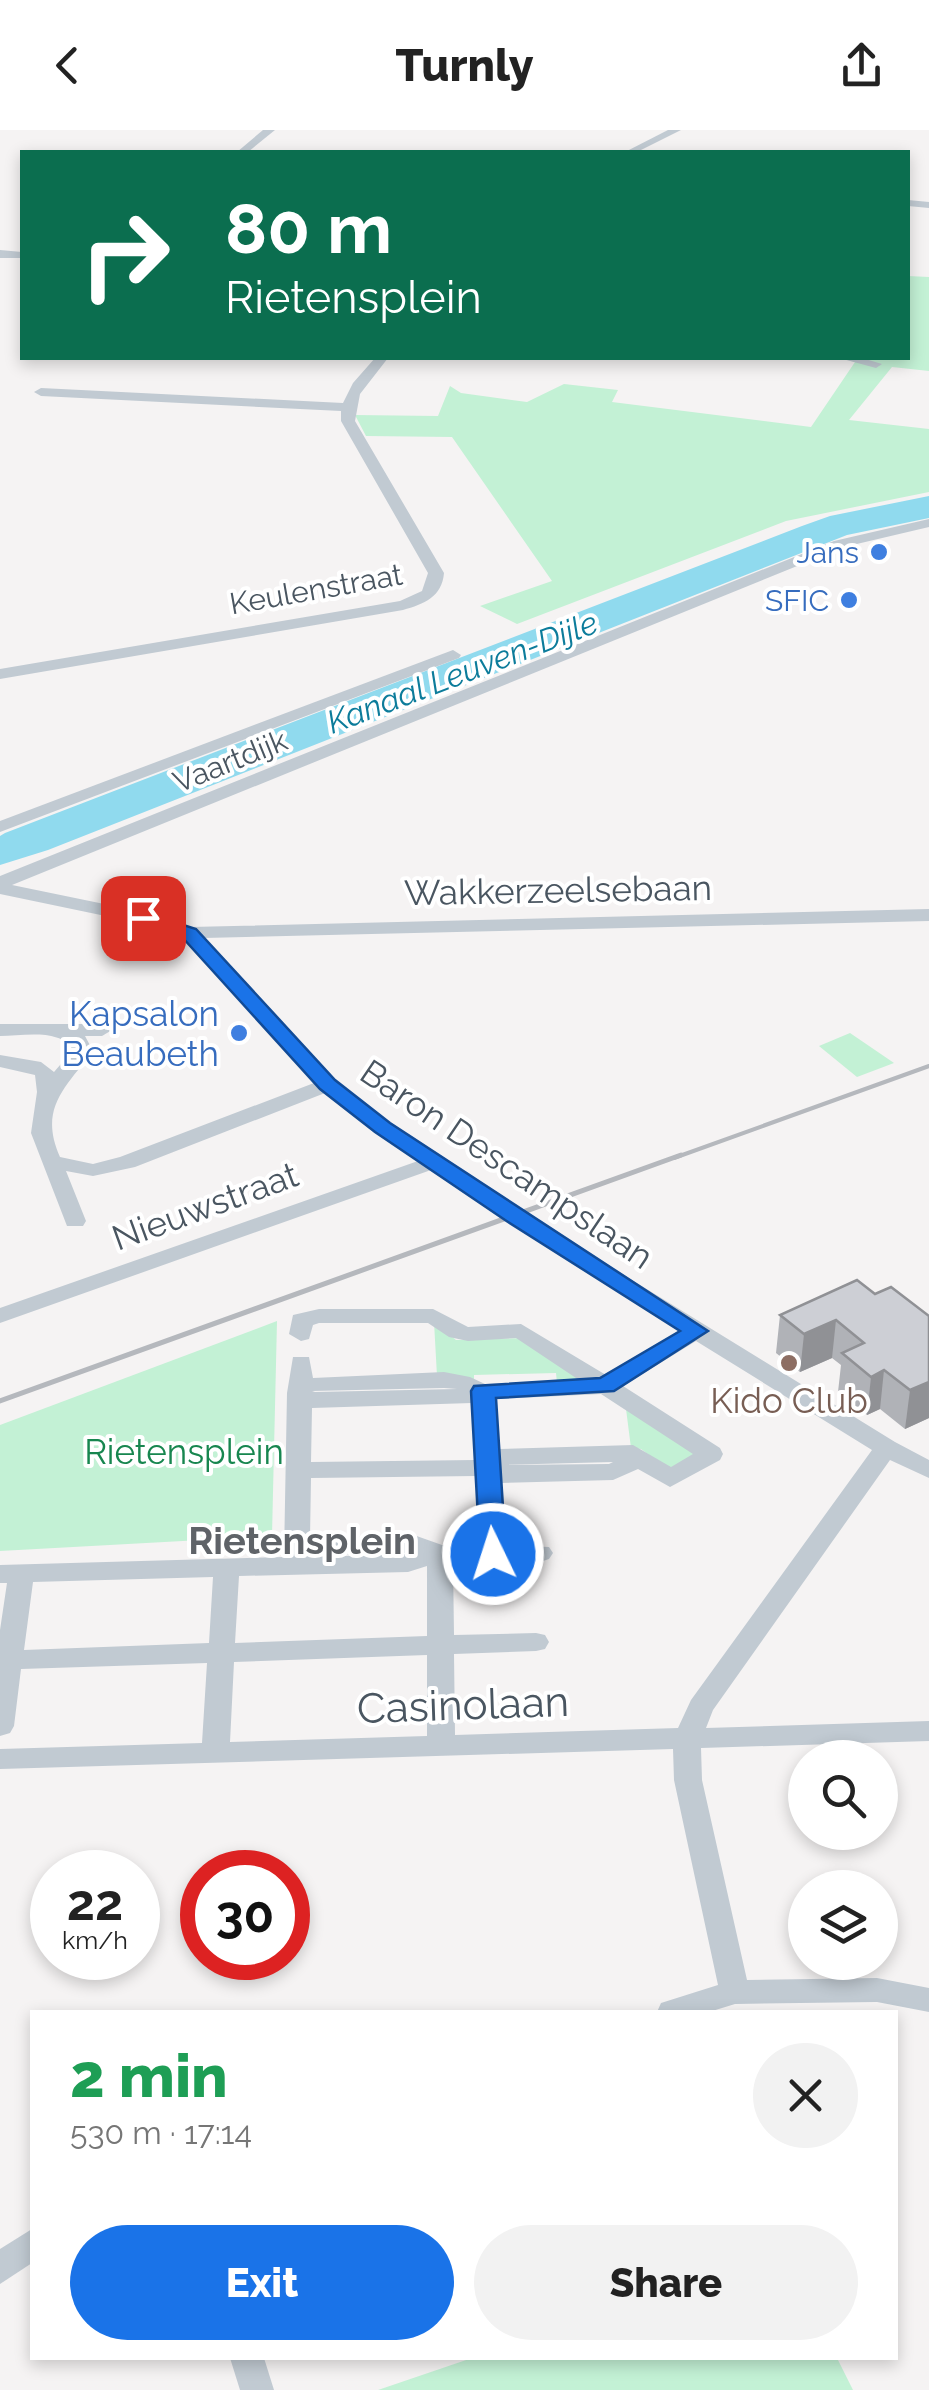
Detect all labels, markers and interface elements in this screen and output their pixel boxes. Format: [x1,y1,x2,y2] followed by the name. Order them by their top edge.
[40,38,95,93] icon: back
[834,38,889,93] icon: share
[395,39,534,92] text: Turnly
[225,187,392,269] text: 80 m
[60,190,190,320] icon: right
[225,271,482,324] text: Rietensplein
[796,535,859,570] place label: Jans
[868,541,890,563] marker: Jans
[227,557,405,621] street label: Keulenstraat
[765,583,829,618] place label: SFIC
[838,589,860,611] marker: SFIC
[322,603,602,741] water label: Kanaal Leuven-Dijle
[168,722,292,800] street label: Vaartdijk
[404,867,712,913] street label: Wakkerzeelsebaan
[101,876,186,961] pin
[116,891,171,946] icon: arrive
[61,993,219,1074] place label: Kapsalon Beaubeth
[228,1022,250,1044] marker: Kapsalon Beaubeth
[353,1051,661,1277] street label: Baron Descampslaan
[107,1153,304,1259] street label: Nieuwstraat
[778,1352,800,1374] marker: Kido Club
[710,1380,868,1421] place label: Kido Club
[84,1431,284,1472] park label: Rietensplein
[441,1502,545,1606] position arrow
[188,1518,416,1563] district label: Rietensplein
[356,1677,570,1733] street label: Casinolaan
[788,1740,898,1980] map controls
[788,1740,898,1850] button: search
[180,1850,310,1980] speed limit sign: 30
[788,1870,898,1980] button: layers
[67,1873,123,1932] text: 22
[62,1925,128,1955] text: km/h
[70,2041,228,2111] text: 2 min
[753,2043,858,2148] button: close
[70,2114,252,2151] text: 530 m · 17:14
[70,2225,454,2340] button: Exit
[474,2225,858,2340] button: Share

